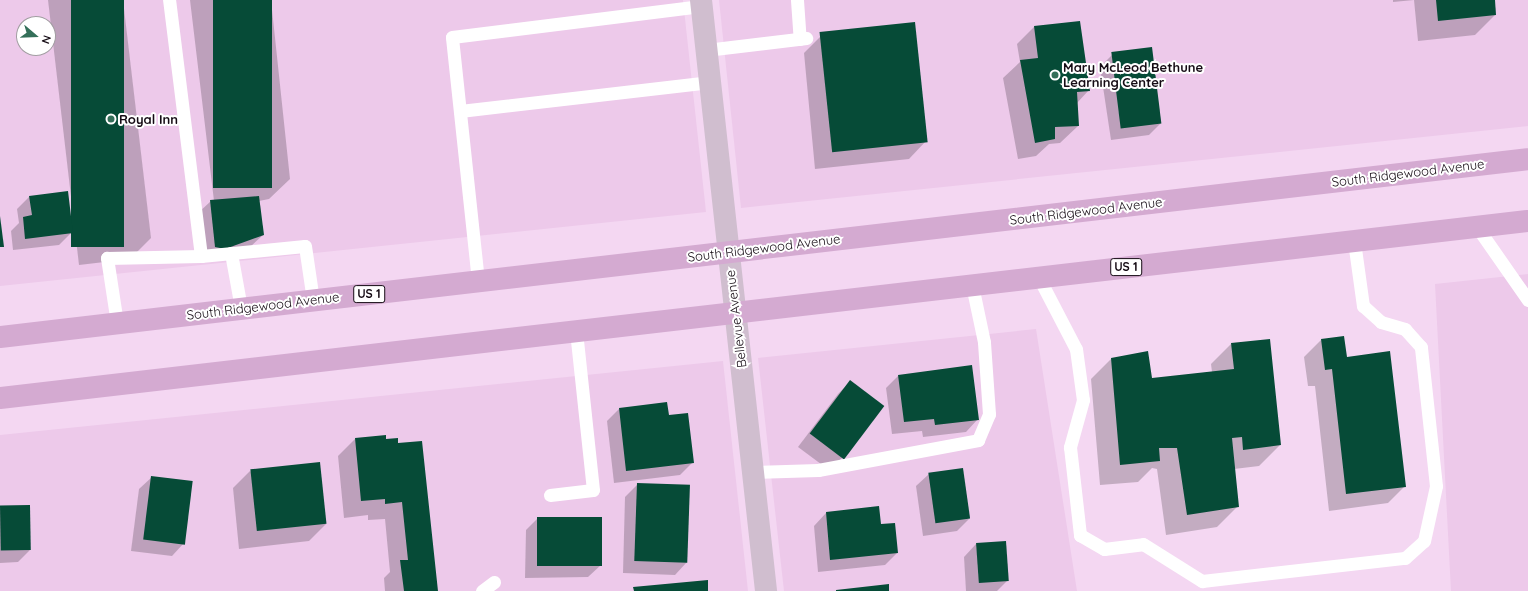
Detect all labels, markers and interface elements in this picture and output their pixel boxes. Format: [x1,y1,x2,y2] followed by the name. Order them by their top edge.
[16,16,56,56] north arrow
[38,33,54,46] text: N
[1063,60,1203,91] place label: Mary McLeod Bethune Learning Center
[1050,70,1060,80] marker: Mary McLeod Bethune Learning Center
[119,111,178,127] place label: Royal Inn
[106,114,116,124] marker: Royal Inn
[1331,156,1485,190] street label: South Ridgewood Avenue
[1009,194,1163,228] street label: South Ridgewood Avenue
[687,231,841,265] street label: South Ridgewood Avenue
[1110,257,1142,277] road number: US 1
[722,269,750,369] street label: Bellevue Avenue
[353,284,385,304] road number: US 1
[186,289,340,323] street label: South Ridgewood Avenue

